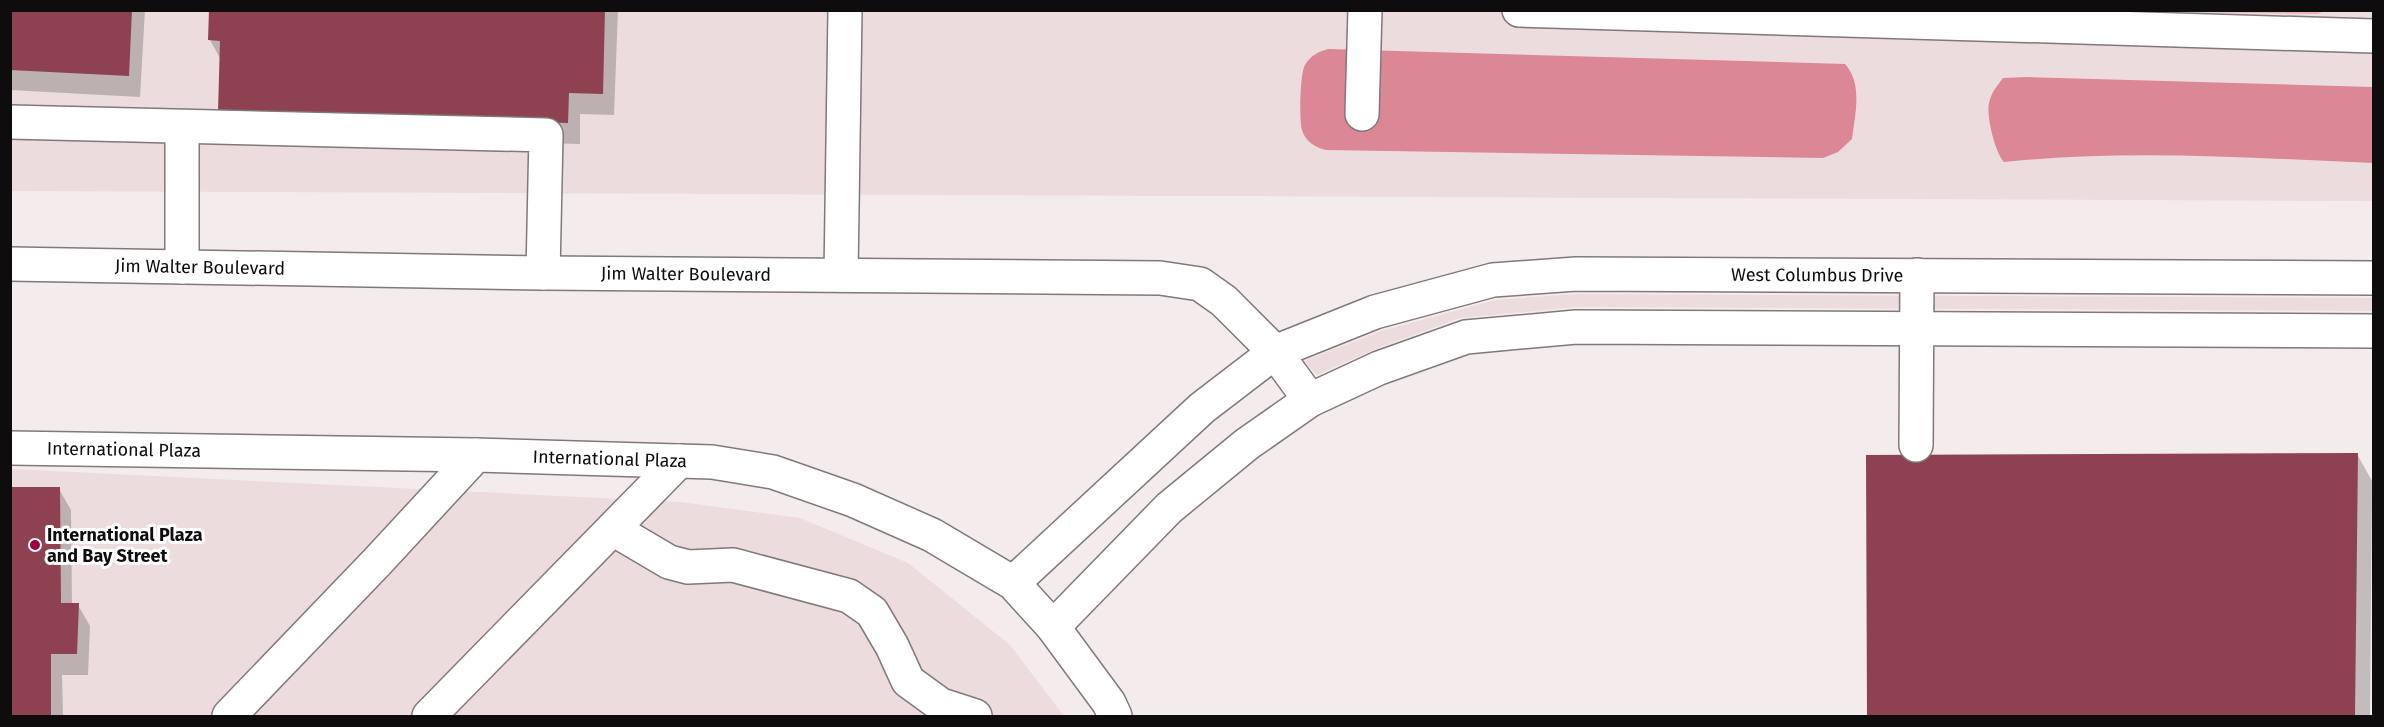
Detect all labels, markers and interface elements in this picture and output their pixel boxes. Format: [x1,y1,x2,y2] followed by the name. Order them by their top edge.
[115,255,285,280] street label: Jim Walter Boulevard
[601,262,771,286] street label: Jim Walter Boulevard
[1731,264,1903,287] street label: West Columbus Drive
[47,438,201,462] street label: International Plaza
[532,446,687,472] street label: International Plaza
[47,524,203,567] place label: International Plaza and Bay Street
[28,538,42,552] marker: International Plaza and Bay Street

